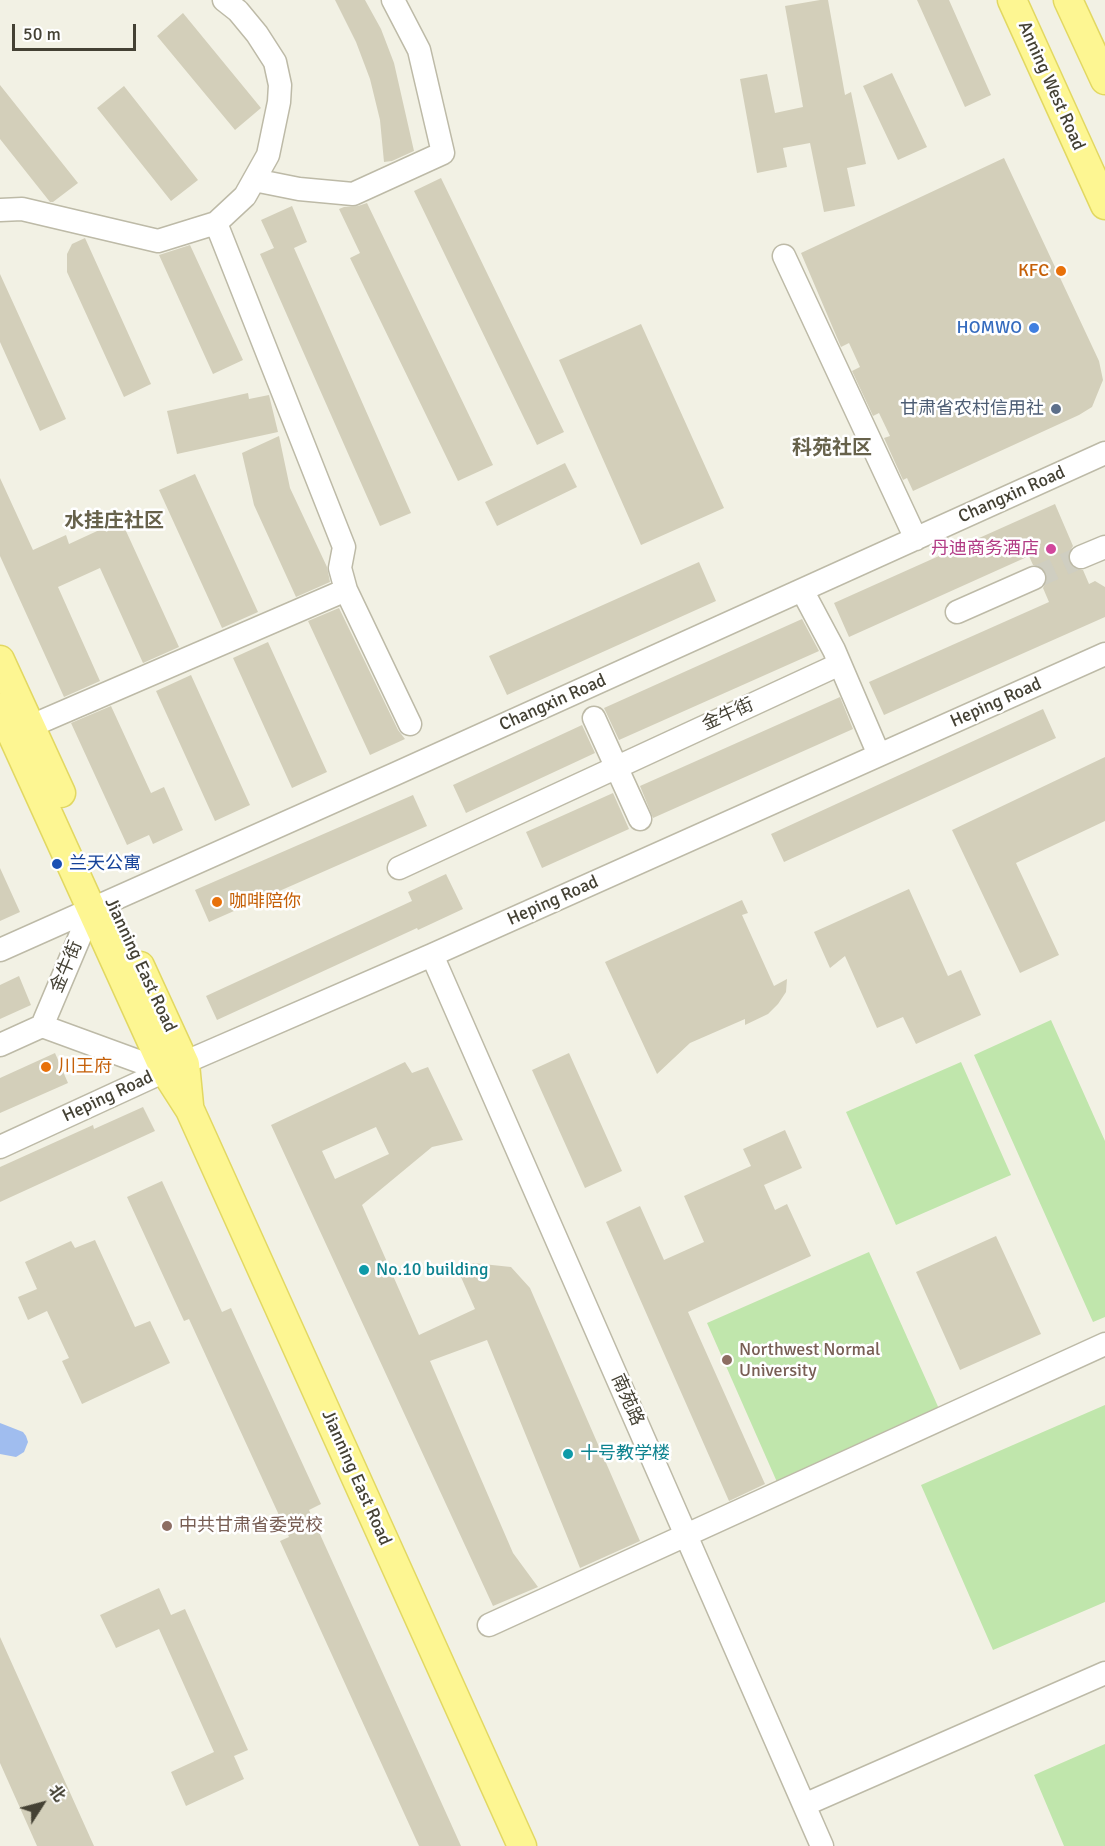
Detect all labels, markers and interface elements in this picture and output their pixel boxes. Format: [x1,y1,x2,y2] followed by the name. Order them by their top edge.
[15,12,140,50] scale bar
[1013,18,1089,154] street label: Anning West Road
[23,23,61,45] text: 50 m
[1018,260,1049,282] place label: KFC
[1054,264,1068,278] marker: KFC
[957,317,1022,339] place label: HOMWO
[1027,321,1041,335] marker: HOMWO
[900,398,1044,420] place label: 甘肃省农村信用社
[1049,402,1063,416] marker: 甘肃省农村信用社
[792,437,872,461] district label: 科苑社区
[955,462,1069,528] street label: Changxin Road
[64,510,164,534] district label: 水挂庄社区
[931,538,1039,560] place label: 丹迪商务酒店
[1044,542,1058,556] marker: 丹迪商务酒店
[496,670,610,736] street label: Changxin Road
[947,673,1045,733] street label: Heping Road
[699,694,757,736] street label: 金牛街
[69,853,141,875] place label: 兰天公寓
[50,857,64,871] marker: 兰天公寓
[504,871,602,931] street label: Heping Road
[229,891,301,913] place label: 咖啡陪你
[99,894,181,1036] street label: Jianning East Road
[210,895,224,909] marker: 咖啡陪你
[47,938,87,996] street label: 金牛街
[58,1056,112,1078] place label: 川王府
[39,1060,53,1074] marker: 川王府
[59,1067,157,1127] street label: Heping Road
[376,1259,489,1281] place label: No.10 building
[357,1263,371,1277] marker: No.10 building
[739,1339,880,1382] place label: Northwest Normal University
[720,1353,734,1367] marker: Northwest Normal University
[606,1371,648,1429] street label: 南苑路
[316,1407,396,1549] street label: Jianning East Road
[580,1443,670,1465] place label: 十号教学楼
[561,1447,575,1461] marker: 十号教学楼
[179,1515,323,1537] place label: 中共甘肃省委党校
[160,1519,174,1533] marker: 中共甘肃省委党校
[12,1774,72,1834] north arrow
[44,1781,69,1806] text: 北

